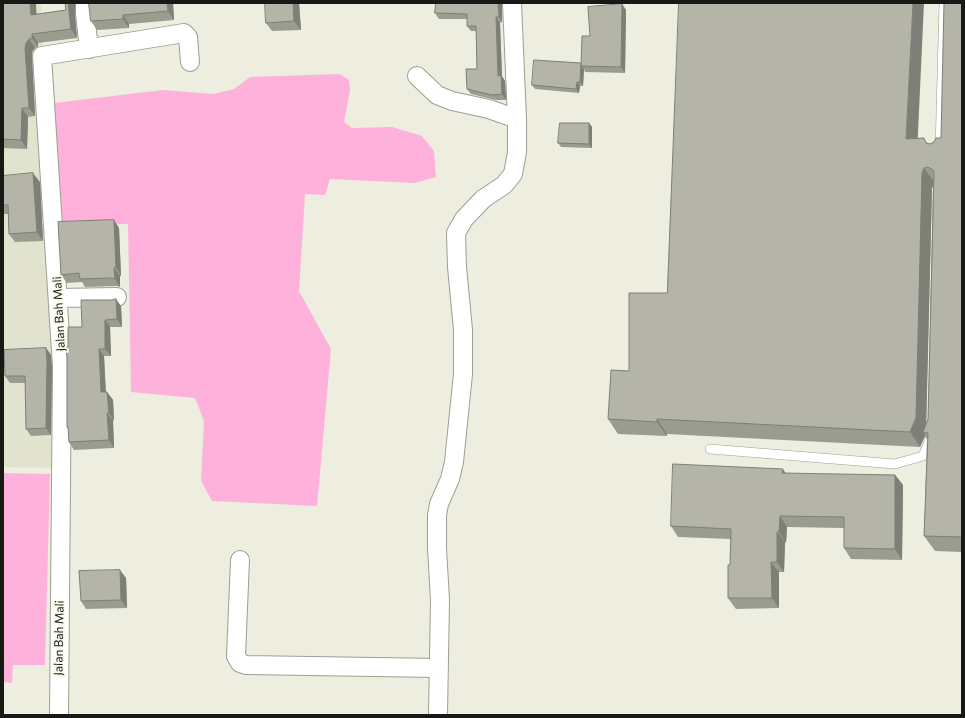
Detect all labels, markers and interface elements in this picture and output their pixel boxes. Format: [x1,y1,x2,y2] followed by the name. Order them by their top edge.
[50,276,68,352] street label: Jalan Bah Mali
[51,600,67,676] street label: Jalan Bah Mali

